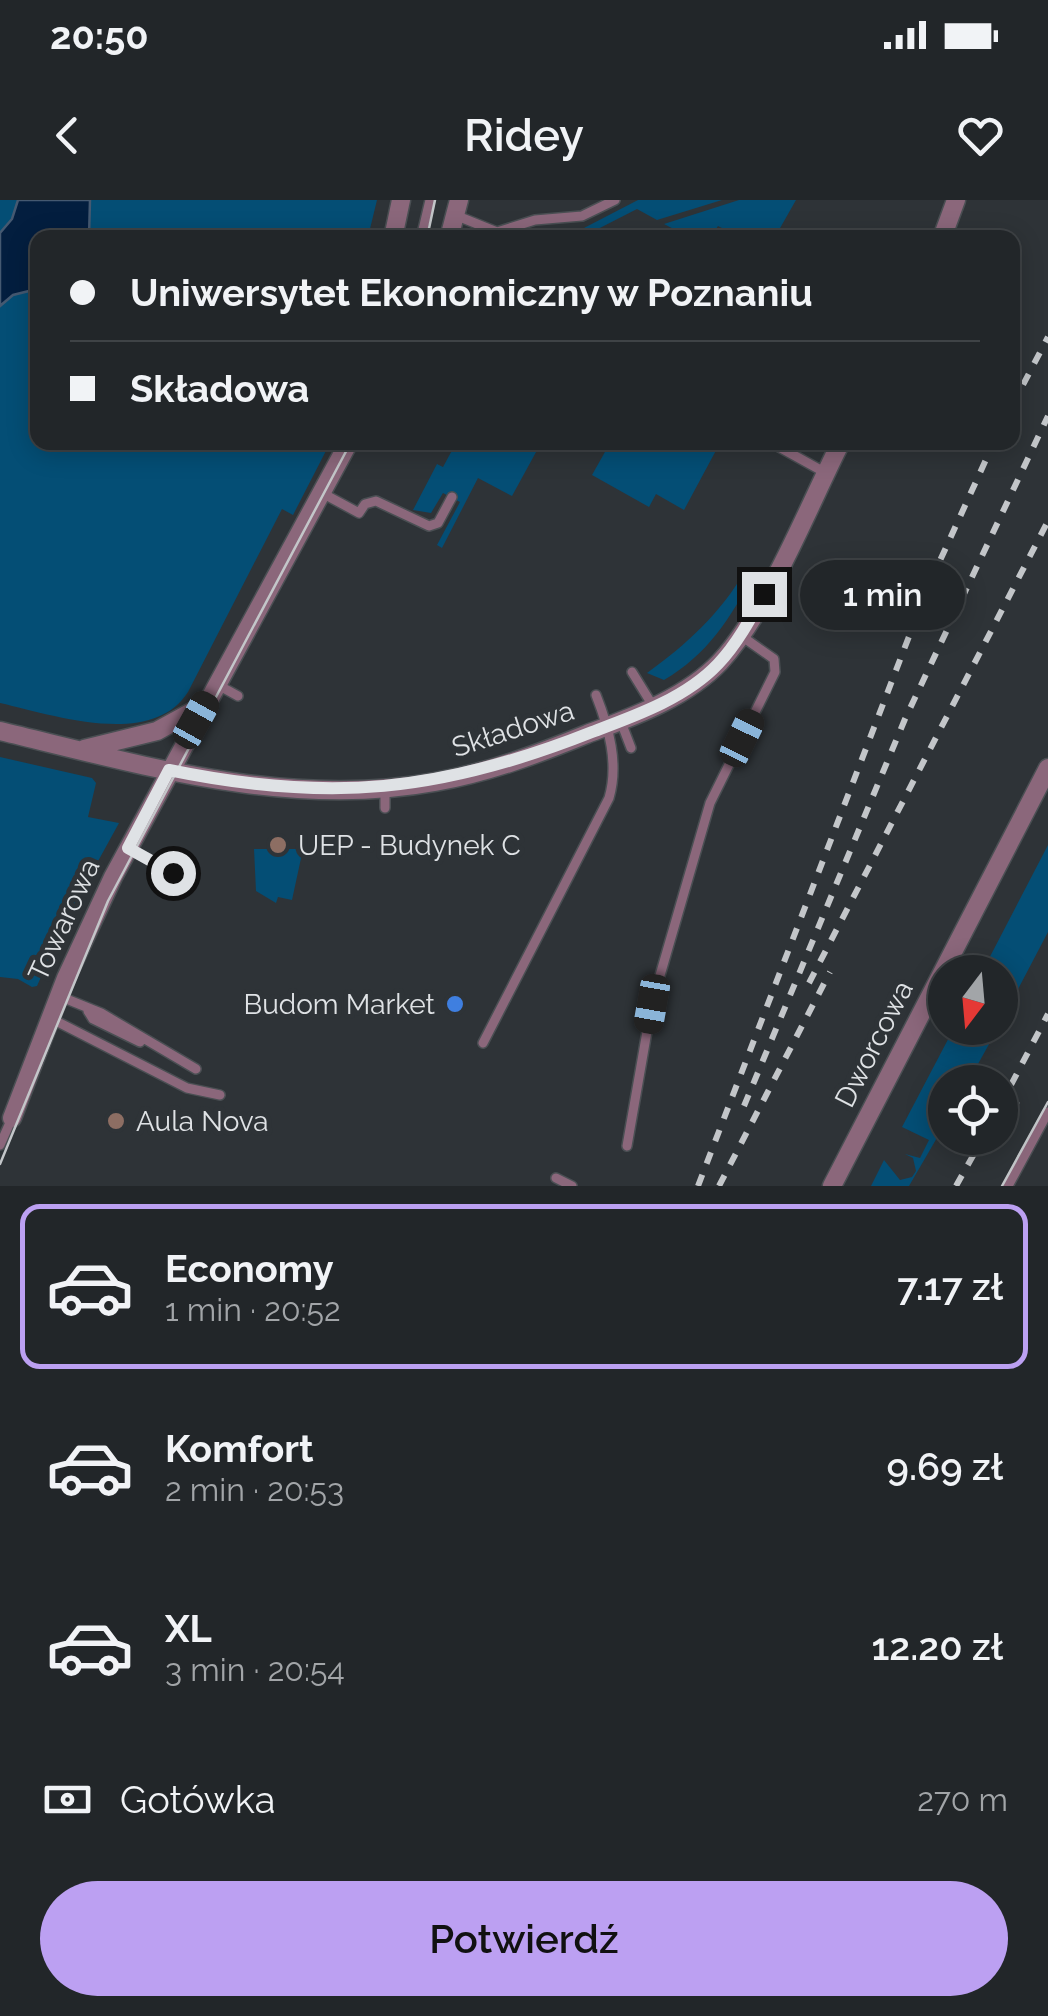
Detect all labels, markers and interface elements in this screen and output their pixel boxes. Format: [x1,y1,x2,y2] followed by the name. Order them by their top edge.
[50,13,149,58] text: 20:50
[40,108,95,163] icon: back
[953,108,1008,163] icon: heart
[464,109,584,162] text: Ridey
[130,270,813,315] text: Uniwersytet Ekonomiczny w Poznaniu
[130,366,309,411] text: Składowa
[799,559,964,629] callout: 1 min
[742,572,787,617] route end
[843,576,922,613] text: 1 min
[168,686,224,754] car
[448,694,578,764] street label: Składowa
[715,704,769,772] car
[298,829,521,862] place label: UEP - Budynek C
[267,834,289,856] marker: UEP - Budynek C
[151,851,196,896] route start
[21,854,107,986] street label: Towarowa
[928,955,1018,1045] north arrow
[928,955,1018,1155] map controls
[632,972,672,1036] car
[828,975,920,1113] street label: Dworcowa
[243,988,436,1021] place label: Budom Market
[444,993,466,1015] marker: Budom Market
[928,1065,1018,1155] button: locate
[136,1105,269,1138] place label: Aula Nova
[105,1110,127,1132] marker: Aula Nova
[45,1242,135,1332] icon: car
[165,1246,334,1291] text: Economy
[897,1264,1003,1309] text: 7.17 zł
[165,1291,341,1328] text: 1 min · 20:52
[45,1422,135,1512] icon: car
[165,1426,314,1471] text: Komfort
[887,1444,1003,1489] text: 9.69 zł
[165,1471,344,1508] text: 2 min · 20:53
[45,1602,135,1692] icon: car
[165,1606,212,1651] text: XL
[871,1624,1003,1669] text: 12.20 zł
[165,1651,345,1688] text: 3 min · 20:54
[40,1772,95,1827] icon: cash
[120,1777,276,1822] text: Gotówka
[917,1781,1008,1818] text: 270 m
[40,1881,1008,1996] button: Potwierdź

